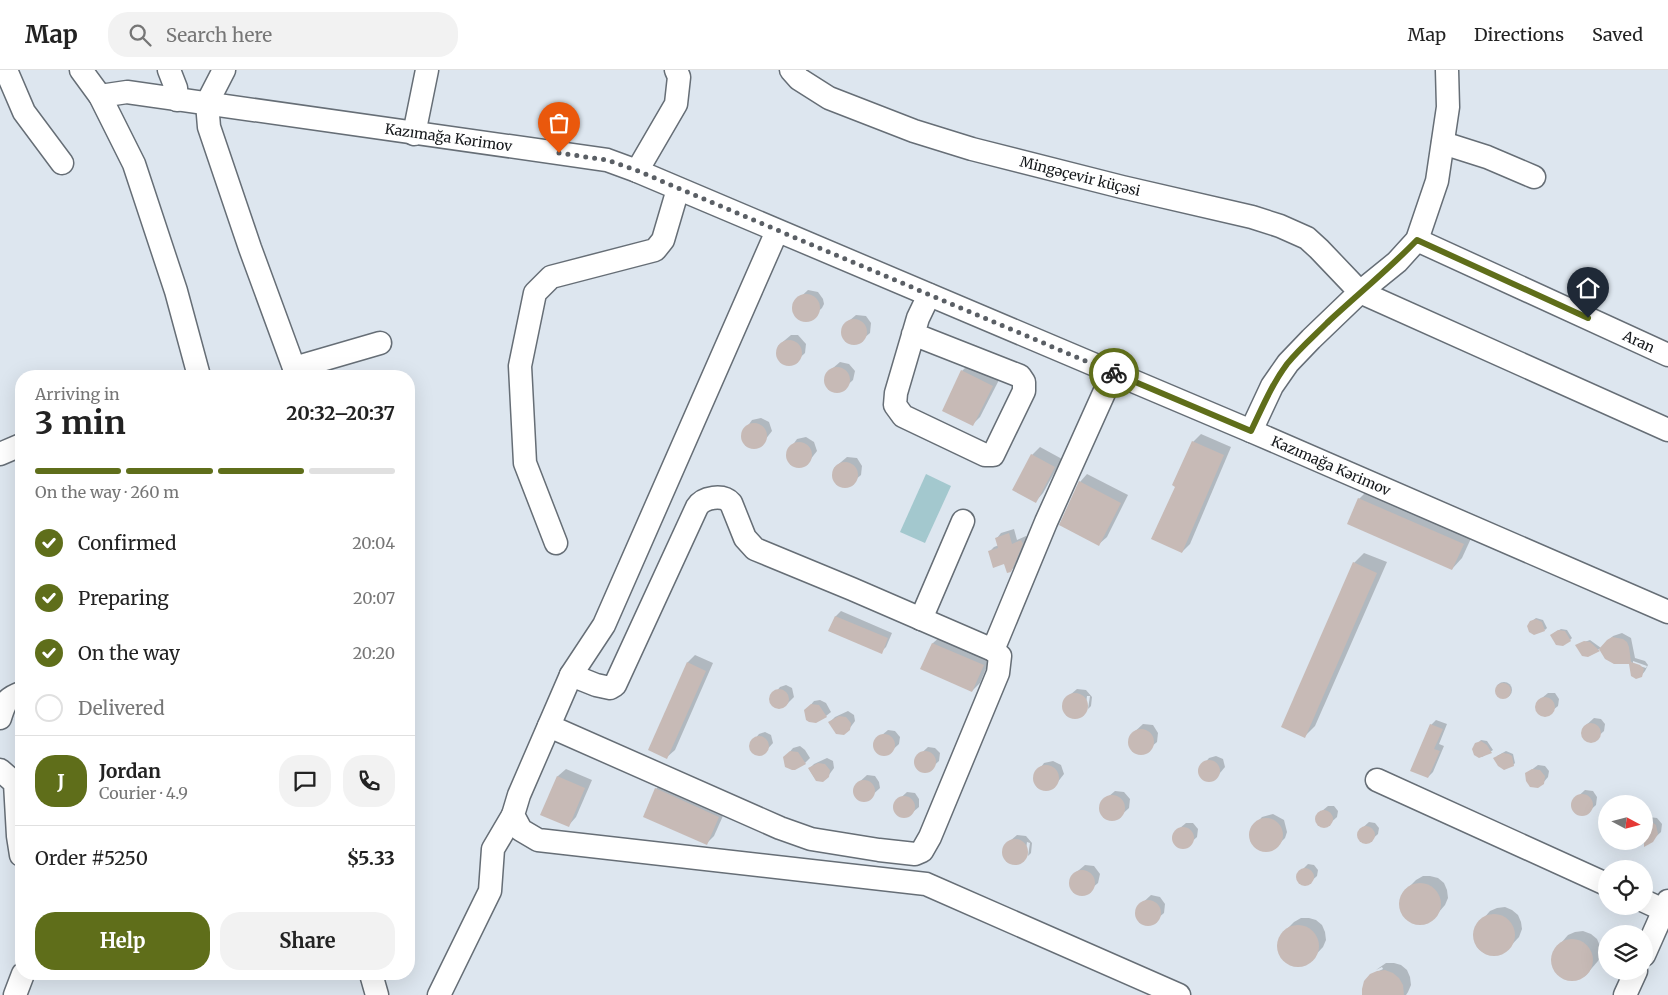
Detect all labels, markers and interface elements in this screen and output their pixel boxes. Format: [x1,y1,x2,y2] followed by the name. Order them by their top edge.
[108,12,458,57] search box
[25,19,78,50] text: Map
[126,21,154,49] icon: search
[166,23,272,47] text: Search here
[1408,23,1446,46] text: Map
[1474,23,1564,46] text: Directions
[1592,23,1643,46] text: Saved
[538,102,580,153] pin
[545,109,573,137] icon: bag
[384,120,514,156] street label: Kazımağa Kərimov
[1018,152,1143,200] street label: Mingəçevir küçəsi
[1567,267,1609,318] pin
[1574,274,1602,302] icon: home
[1619,326,1658,357] street label: Aran
[1089,348,1139,398] courier
[1100,359,1128,387] icon: bike
[35,384,120,404] text: Arriving in
[286,401,395,425] text: 20:32–20:37
[35,403,126,443] text: 3 min
[1268,432,1394,500] street label: Kazımağa Kərimov
[35,482,179,502] text: On the way · 260 m
[35,529,63,557] icon: check
[78,531,176,555] text: Confirmed
[352,533,395,553] text: 20:04
[35,584,63,612] icon: check
[78,586,169,610] text: Preparing
[353,588,395,608] text: 20:07
[35,639,63,667] icon: check
[78,641,180,665] text: On the way
[353,643,395,663] text: 20:20
[78,696,165,720] text: Delivered
[279,755,331,807] button: chat
[343,755,395,807] button: phone
[99,759,161,783] text: Jordan
[57,769,65,793] text: J
[99,783,188,803] text: Courier · 4.9
[1598,795,1652,850] north arrow
[1598,795,1653,980] map controls
[35,846,148,870] text: Order #5250
[347,846,395,870] text: $5.33
[1598,860,1653,915] button: locate
[35,912,210,970] button: Help
[220,912,395,970] button: Share
[1598,925,1653,980] button: layers

